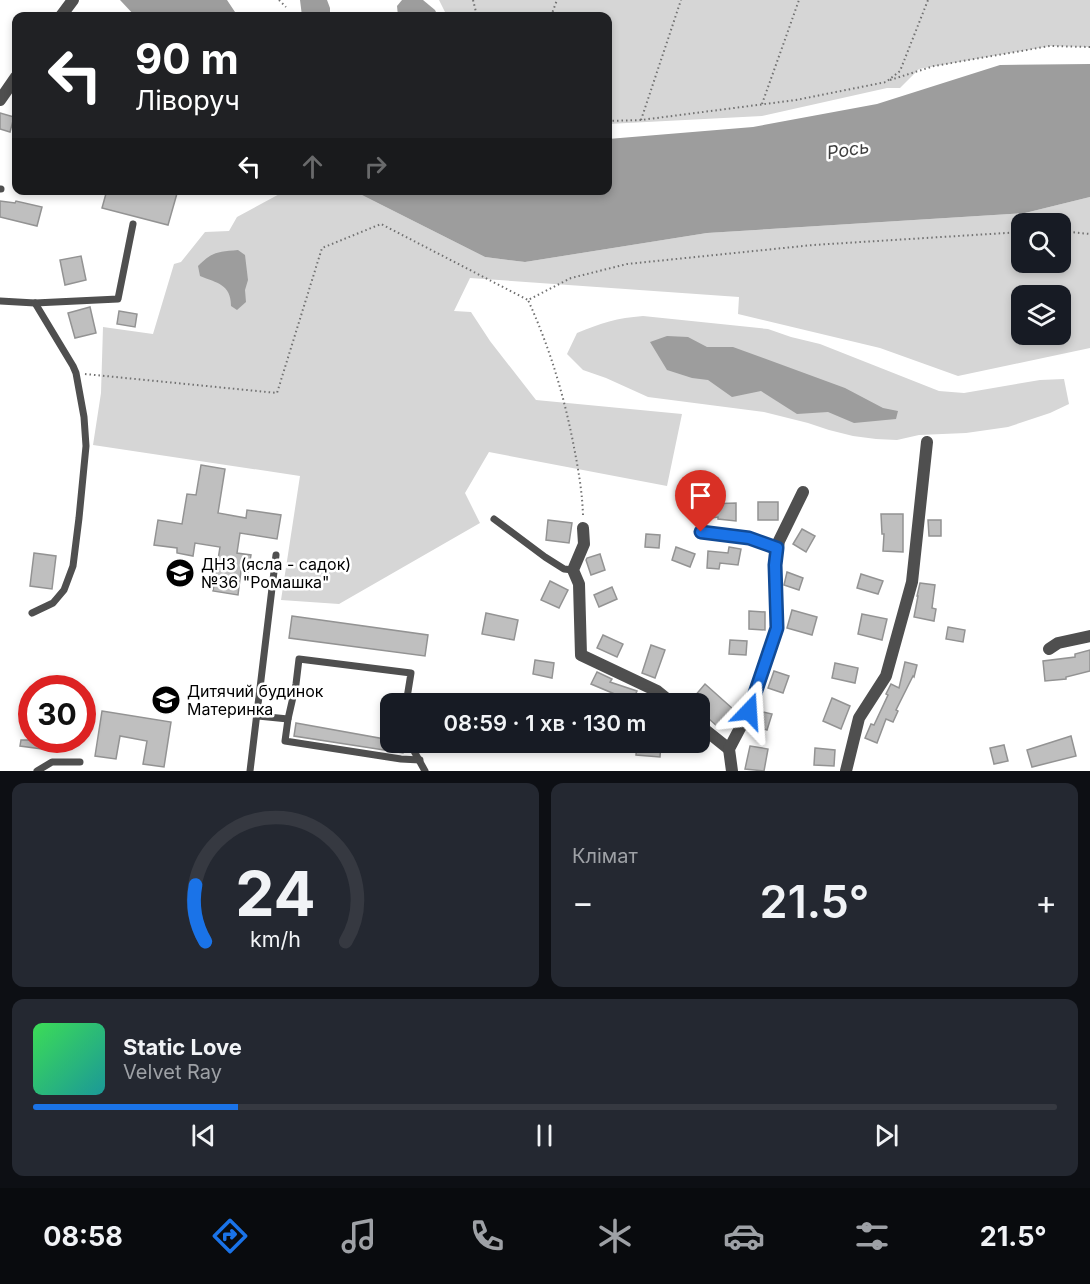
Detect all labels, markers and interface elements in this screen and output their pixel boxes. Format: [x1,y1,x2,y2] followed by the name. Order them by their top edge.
[135,33,239,84] text: 90 m
[36,36,114,114] icon: left
[135,84,240,117] text: Ліворуч
[825,136,871,163] water label: Рось
[233,150,266,183] icon: left
[296,150,329,183] icon: ahead
[359,150,392,183] icon: right
[1011,213,1071,345] map controls
[1011,213,1071,273] button: search
[1011,285,1071,345] button: layers
[675,470,726,532] pin
[684,479,717,512] icon: arrive
[201,554,351,592] place label: ДНЗ (ясла - садок) №36 "Ромашка"
[164,557,196,589] school or university icon: ДНЗ (ясла - садок) №36 "Ромашка"
[18,675,96,753] speed limit sign: 30
[717,679,781,743] position arrow
[187,681,324,719] place label: Дитячий будинок Материнка
[150,684,182,716] school or university icon: Дитячий будинок Материнка
[444,710,646,736] text: 08:59 · 1 хв · 130 m
[572,844,638,868] text: Клімат
[235,856,316,931] text: 24
[760,874,869,929] text: 21.5°
[572,882,594,922] text: −
[1035,882,1057,922] text: +
[250,926,301,952] text: km/h
[123,1034,242,1060] text: Static Love
[123,1060,222,1084] text: Velvet Ray
[187,1119,220,1152] icon: previous
[528,1119,561,1152] icon: pause
[870,1119,903,1152] icon: next
[209,1215,251,1257] icon: directions
[338,1215,380,1257] icon: music
[466,1215,508,1257] icon: phone
[594,1215,636,1257] icon: climate
[723,1215,765,1257] icon: car
[851,1215,893,1257] icon: filters
[43,1220,123,1253] text: 08:58
[980,1220,1047,1253] text: 21.5°

